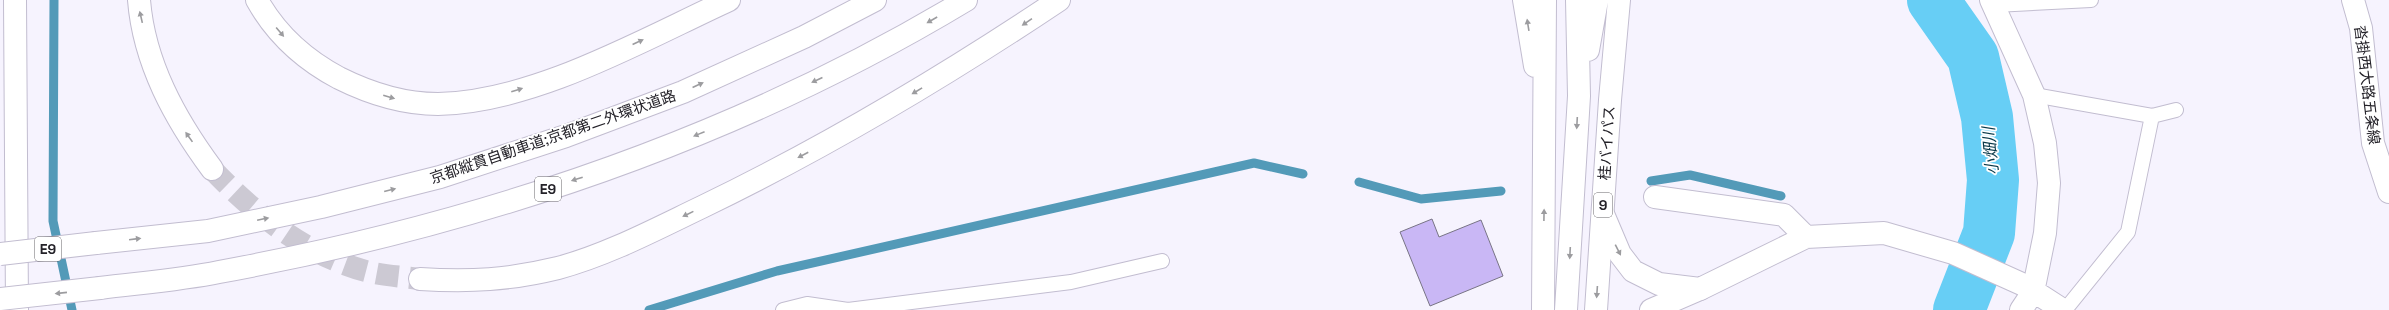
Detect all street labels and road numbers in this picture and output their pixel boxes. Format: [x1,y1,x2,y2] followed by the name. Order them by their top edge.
[2351,24,2384,146] street label: 沓掛西大路五条線
[427,85,678,188] street label: 京都縦貫自動車道;京都第二外環状道路
[1594,105,1619,181] street label: 桂バイパス
[535,177,561,201] road number: E9
[1594,193,1612,217] road number: 9
[35,237,61,261] road number: E9

